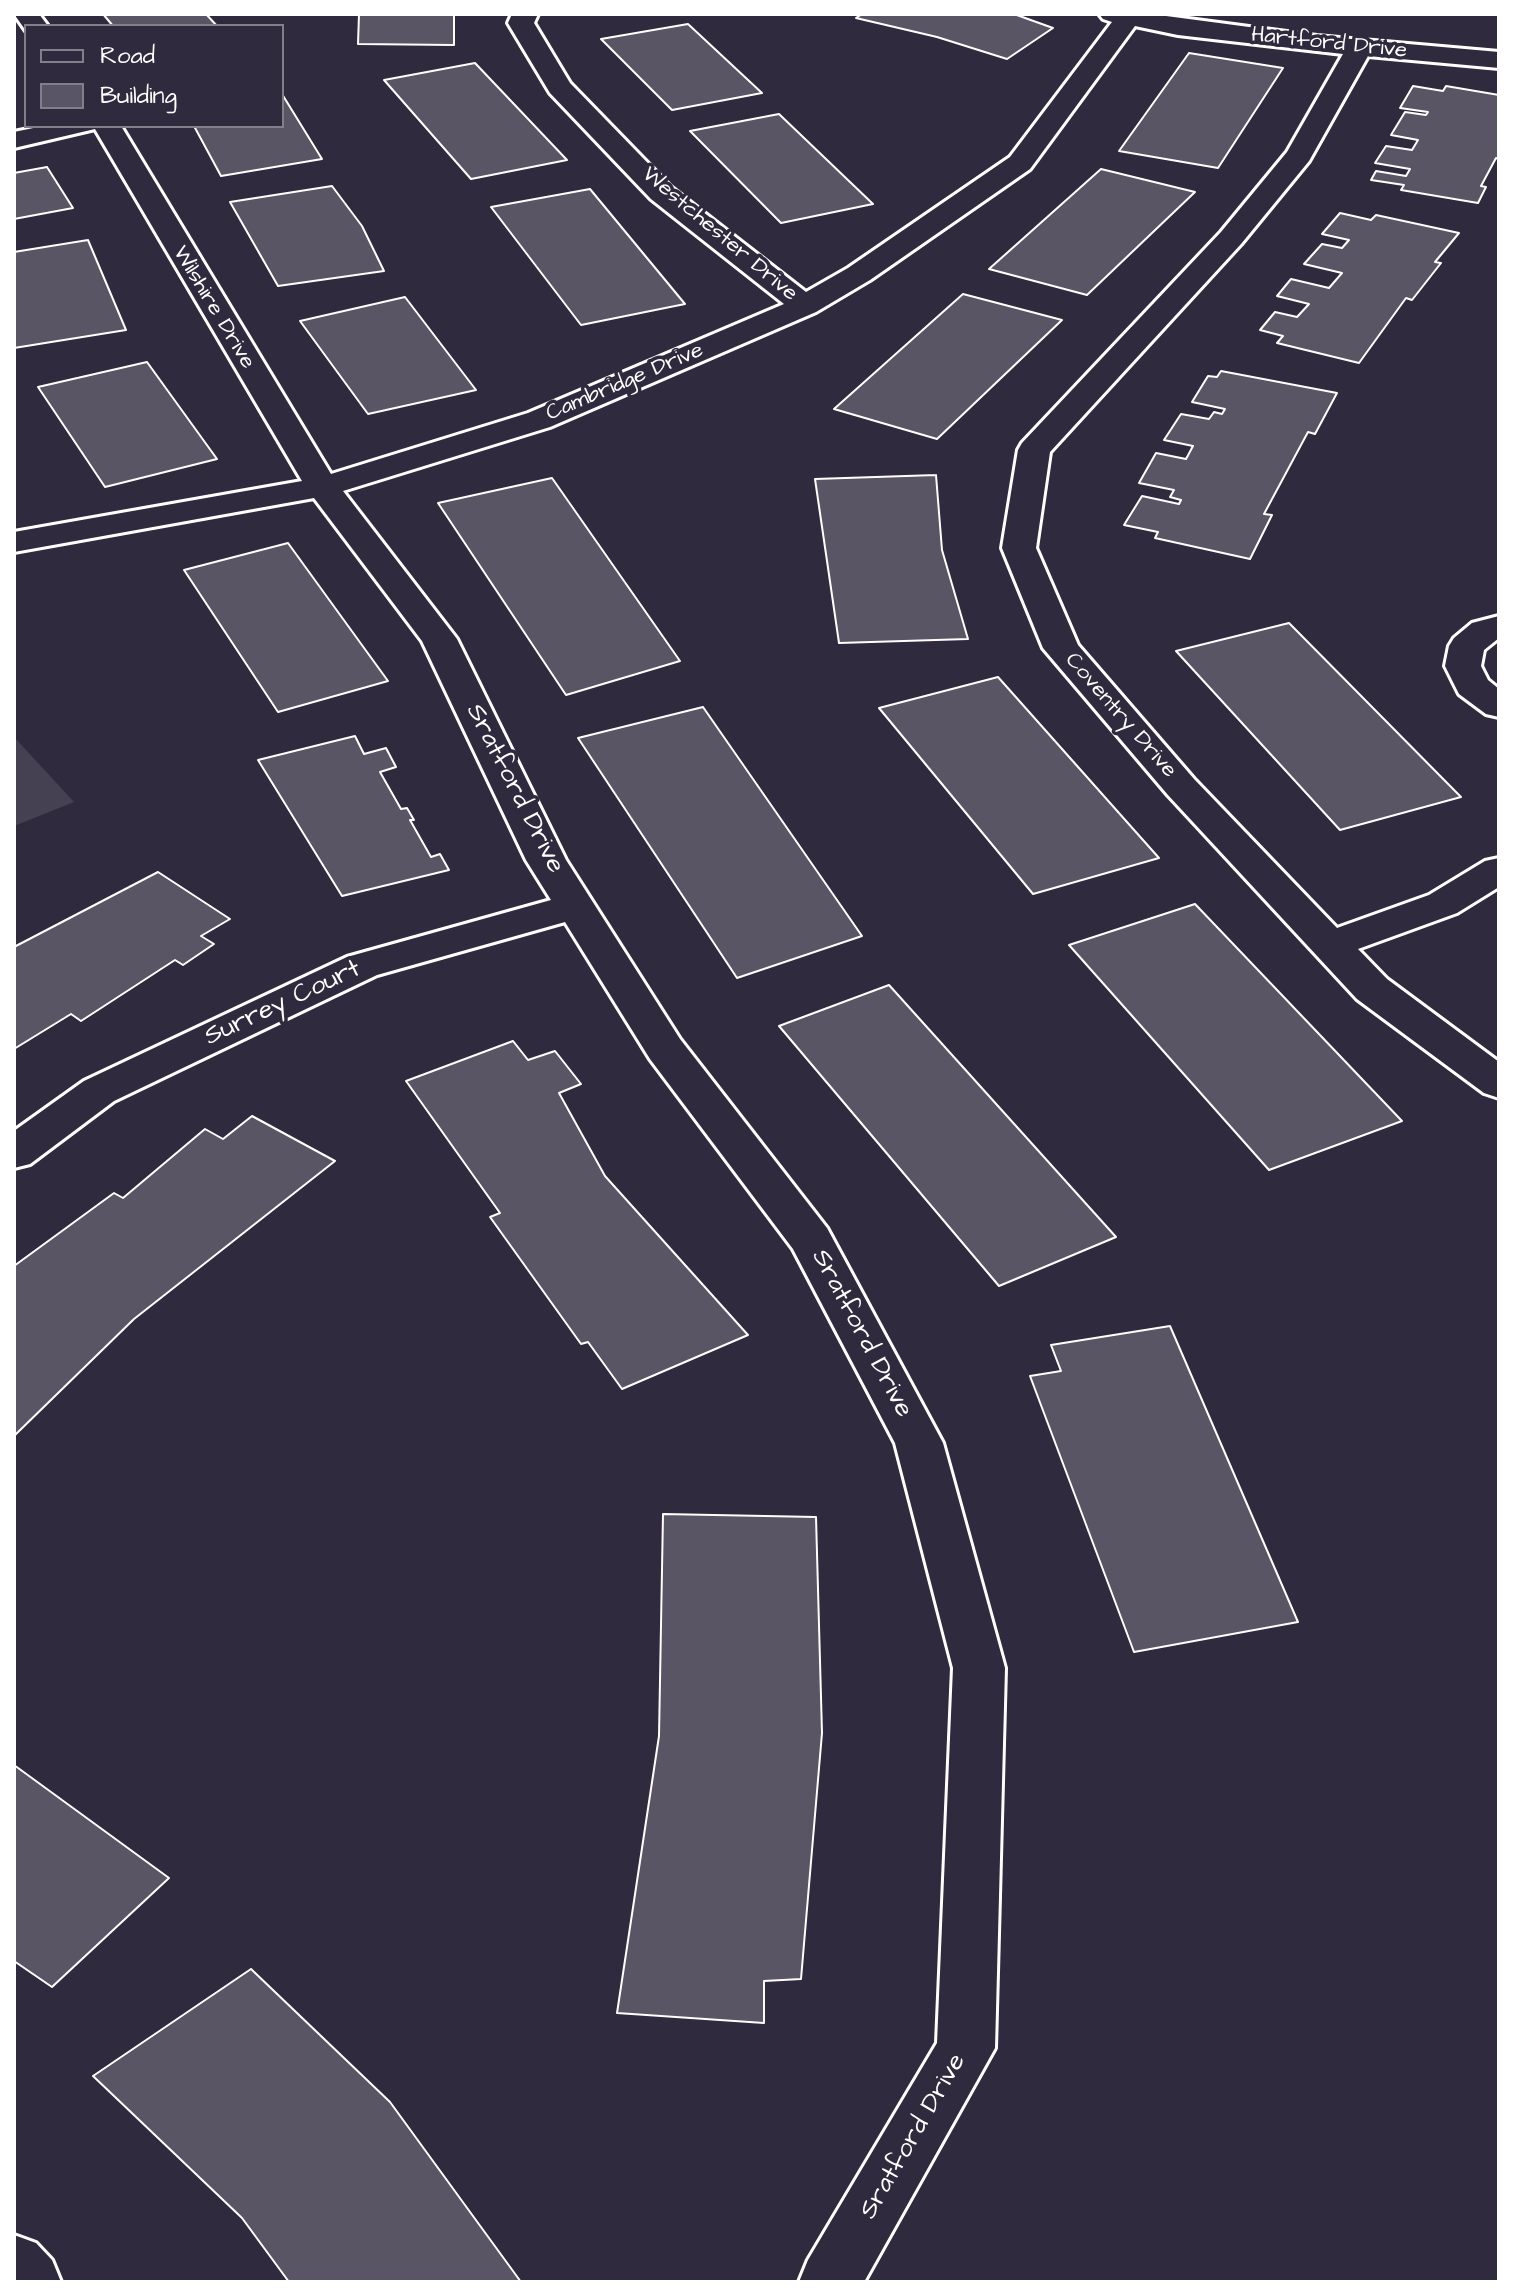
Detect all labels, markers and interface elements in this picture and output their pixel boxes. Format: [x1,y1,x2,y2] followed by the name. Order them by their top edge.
[1250,23,1408,65] street label: Hartford Drive
[24,24,284,128] legend
[100,39,155,73] text: Road
[100,79,177,113] text: Building
[636,162,802,308] street label: Westchester Drive
[166,242,260,374] street label: Wilshire Drive
[542,338,708,428] street label: Cambridge Drive
[1058,648,1182,784] street label: Coventry Drive
[458,699,570,879] street label: Sratford Drive
[200,954,366,1054] street label: Surrey Court
[804,1245,918,1423] street label: Sratford Drive
[854,2049,974,2225] street label: Sratford Drive

